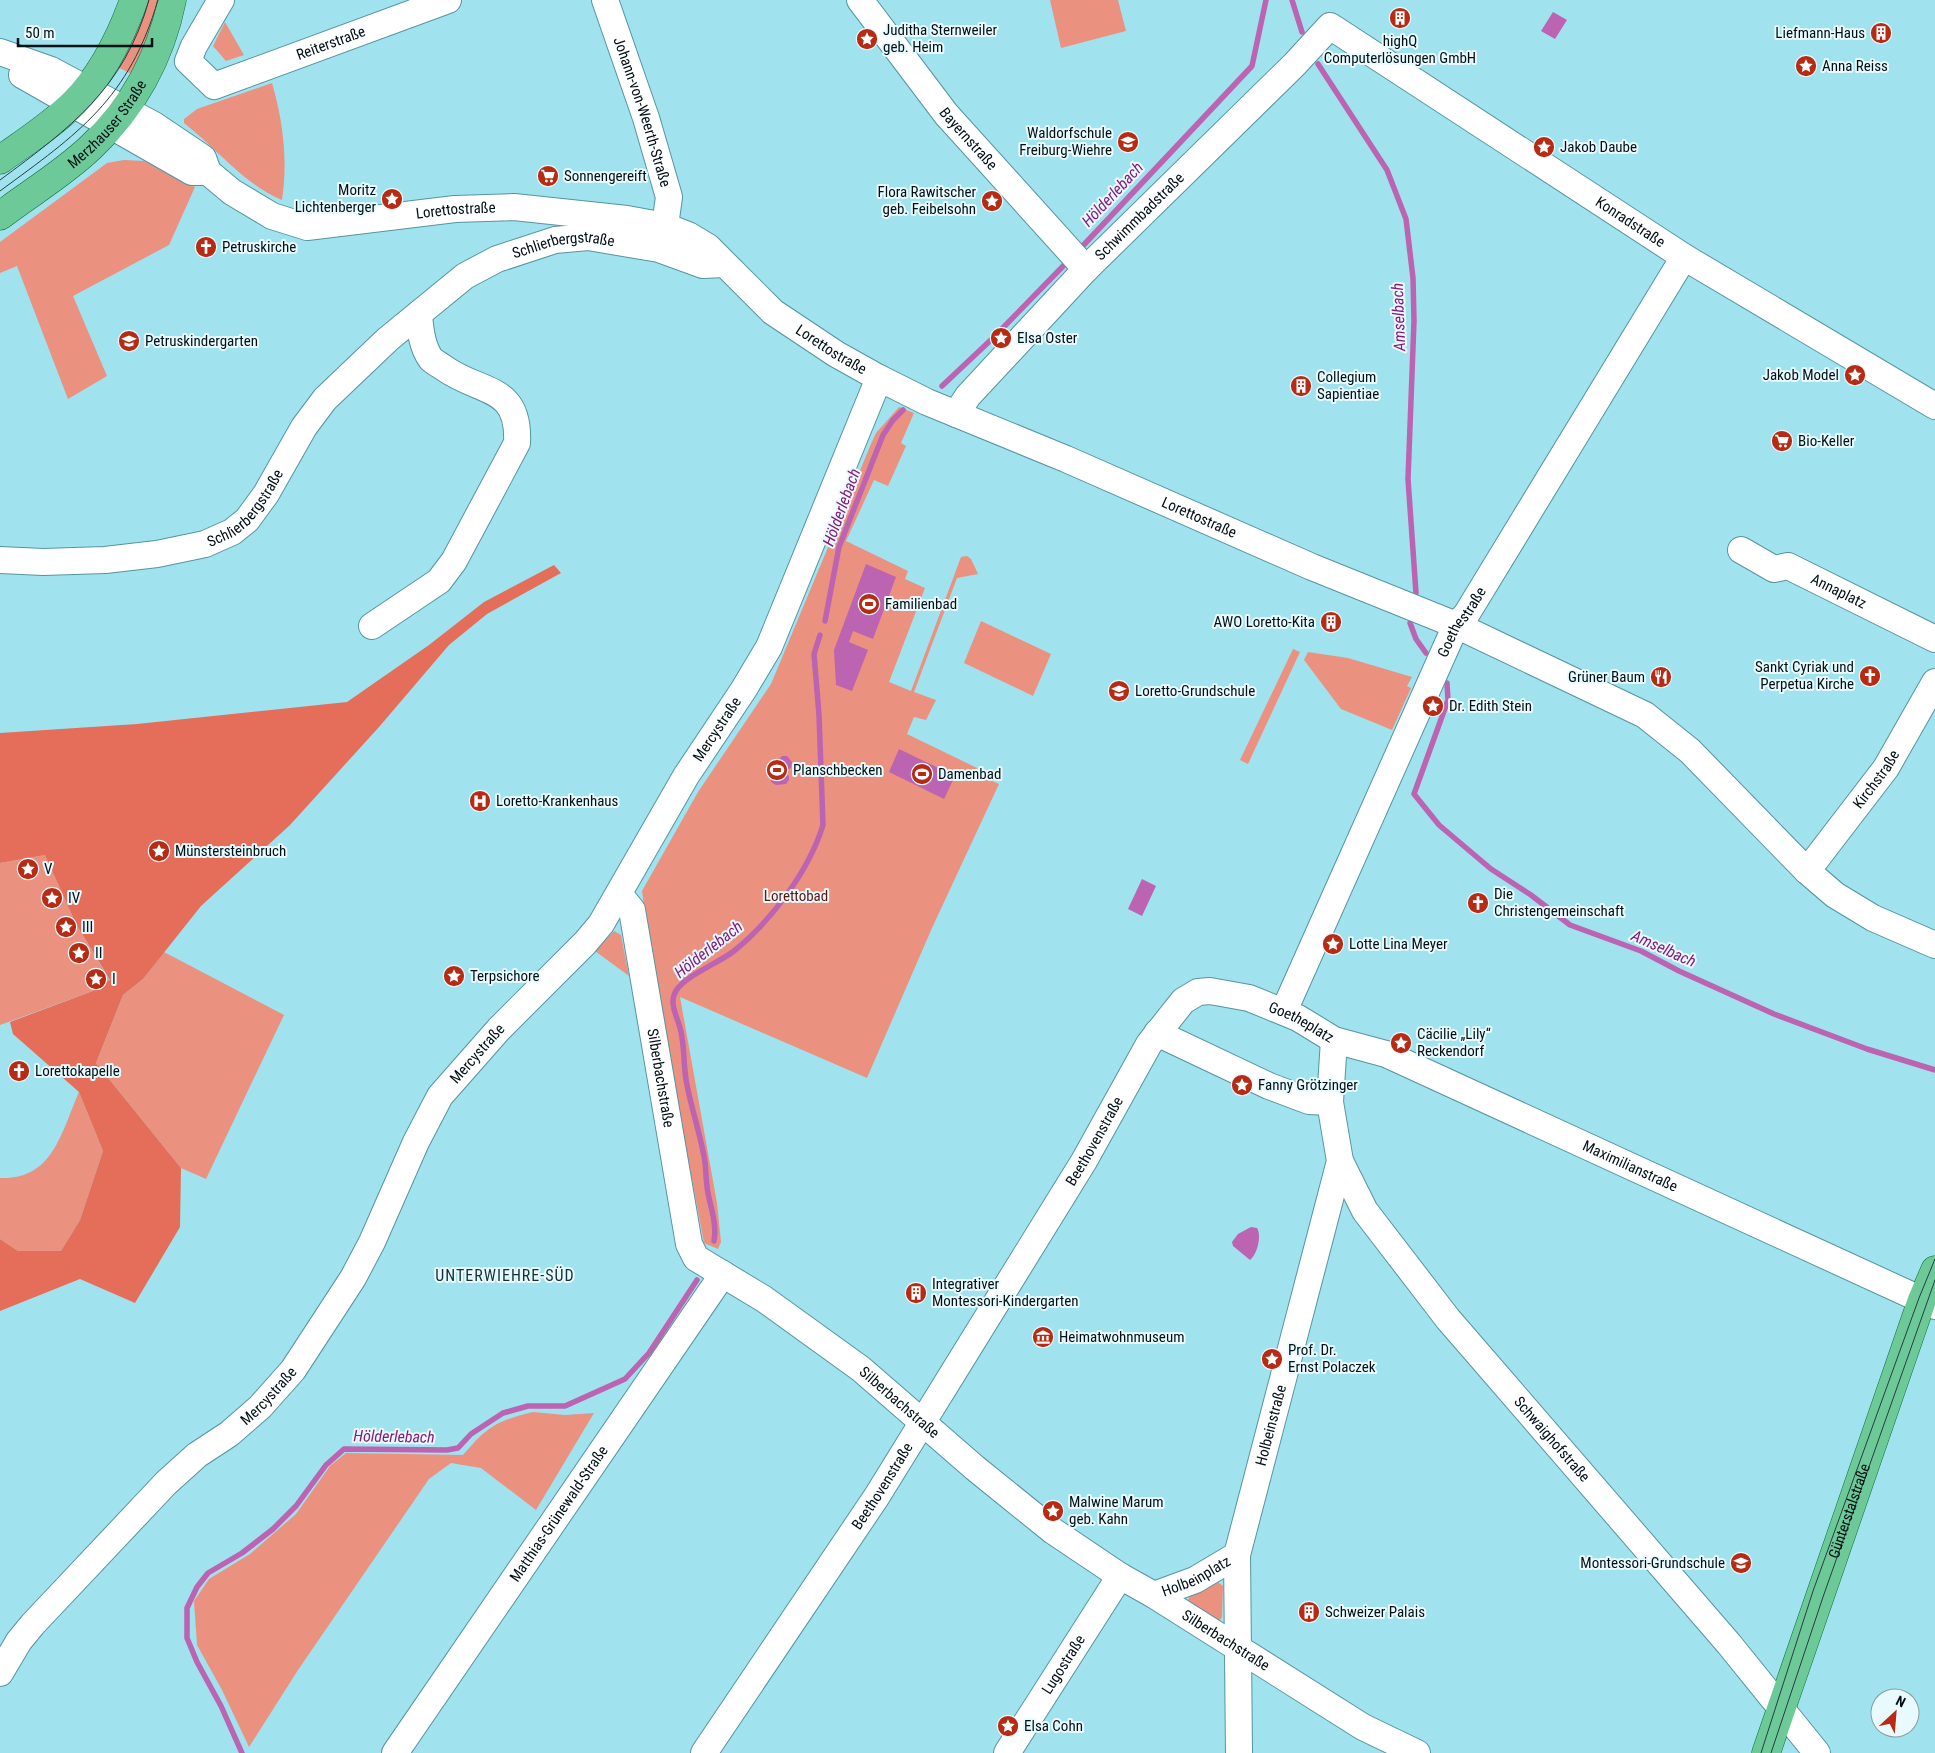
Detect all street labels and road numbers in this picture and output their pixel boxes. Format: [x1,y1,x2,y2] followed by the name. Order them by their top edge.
[294,22,368,64] street label: Reiterstraße
[610,35,675,189] street label: Johann-von-Weerth-Straße
[64,77,150,172] street label: Merzhauser Straße
[935,104,1001,174] street label: Bayernstraße
[1091,169,1188,264] street label: Schwimmbadstraße
[1592,193,1668,251] street label: Konradstraße
[415,199,496,223] street label: Lorettostraße
[510,228,616,262] street label: Schlierbergstraße
[792,321,870,378] street label: Lorettostraße
[204,466,287,551] street label: Schlierbergstraße
[1159,493,1239,542] street label: Lorettostraße
[1808,570,1869,612] street label: Annaplatz
[1434,584,1490,660] street label: Goethestraße
[689,694,745,765] street label: Mercystraße
[1849,747,1903,812] street label: Kirchstraße
[1266,998,1337,1047] street label: Goetheplatz
[446,1020,508,1087] street label: Mercystraße
[643,1027,678,1129] street label: Silberbachstraße
[1062,1093,1127,1189] street label: Beethovenstraße
[1580,1137,1680,1196] street label: Maximilianstraße
[237,1363,300,1429] street label: Mercystraße
[856,1363,943,1442] street label: Silberbachstraße
[1252,1383,1290,1468] street label: Holbeinstraße
[1510,1393,1594,1486] street label: Schwaighofstraße
[848,1439,917,1533] street label: Beethovenstraße
[506,1442,612,1585] street label: Matthias-Grünewald-Straße
[1825,1461,1874,1561] street label: Günterstalstraße
[1159,1552,1234,1600] street label: Holbeinplatz
[1179,1606,1273,1675] street label: Silberbachstraße
[1038,1632,1089,1697] street label: Lugostraße

